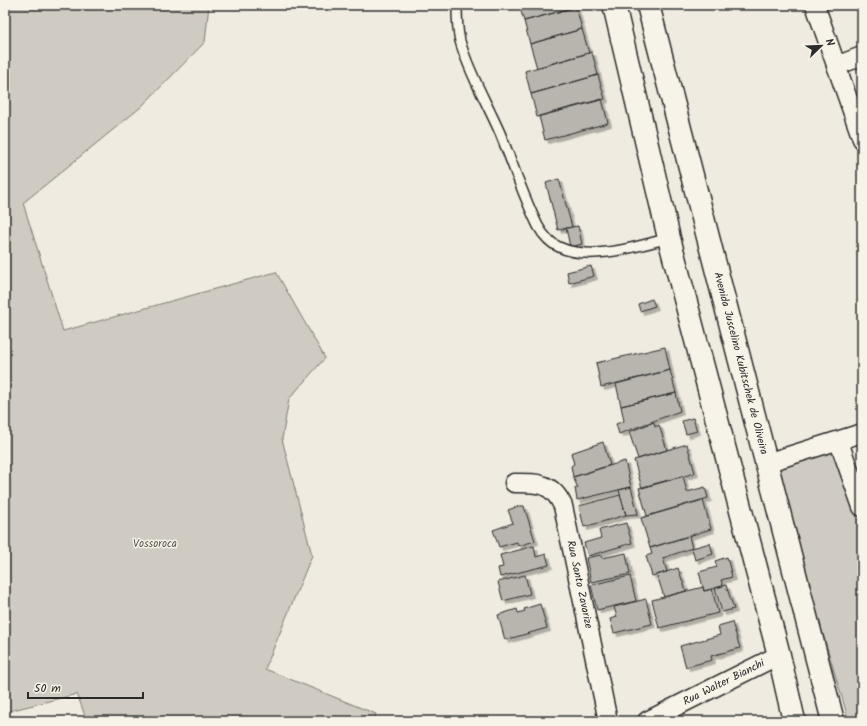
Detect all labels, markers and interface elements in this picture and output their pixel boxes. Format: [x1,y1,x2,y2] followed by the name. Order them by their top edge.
[801,26,841,66] north arrow
[820,36,839,49] text: N
[708,270,773,457] street label: Avenida Juscelino Kubitschek de Oliveira
[133,535,177,553] park label: Vossoroca
[561,539,597,630] street label: Rua Santo Zavarize
[680,654,768,711] street label: Rua Walter Bianchi
[28,674,143,700] scale bar
[34,679,61,698] text: 50 m

